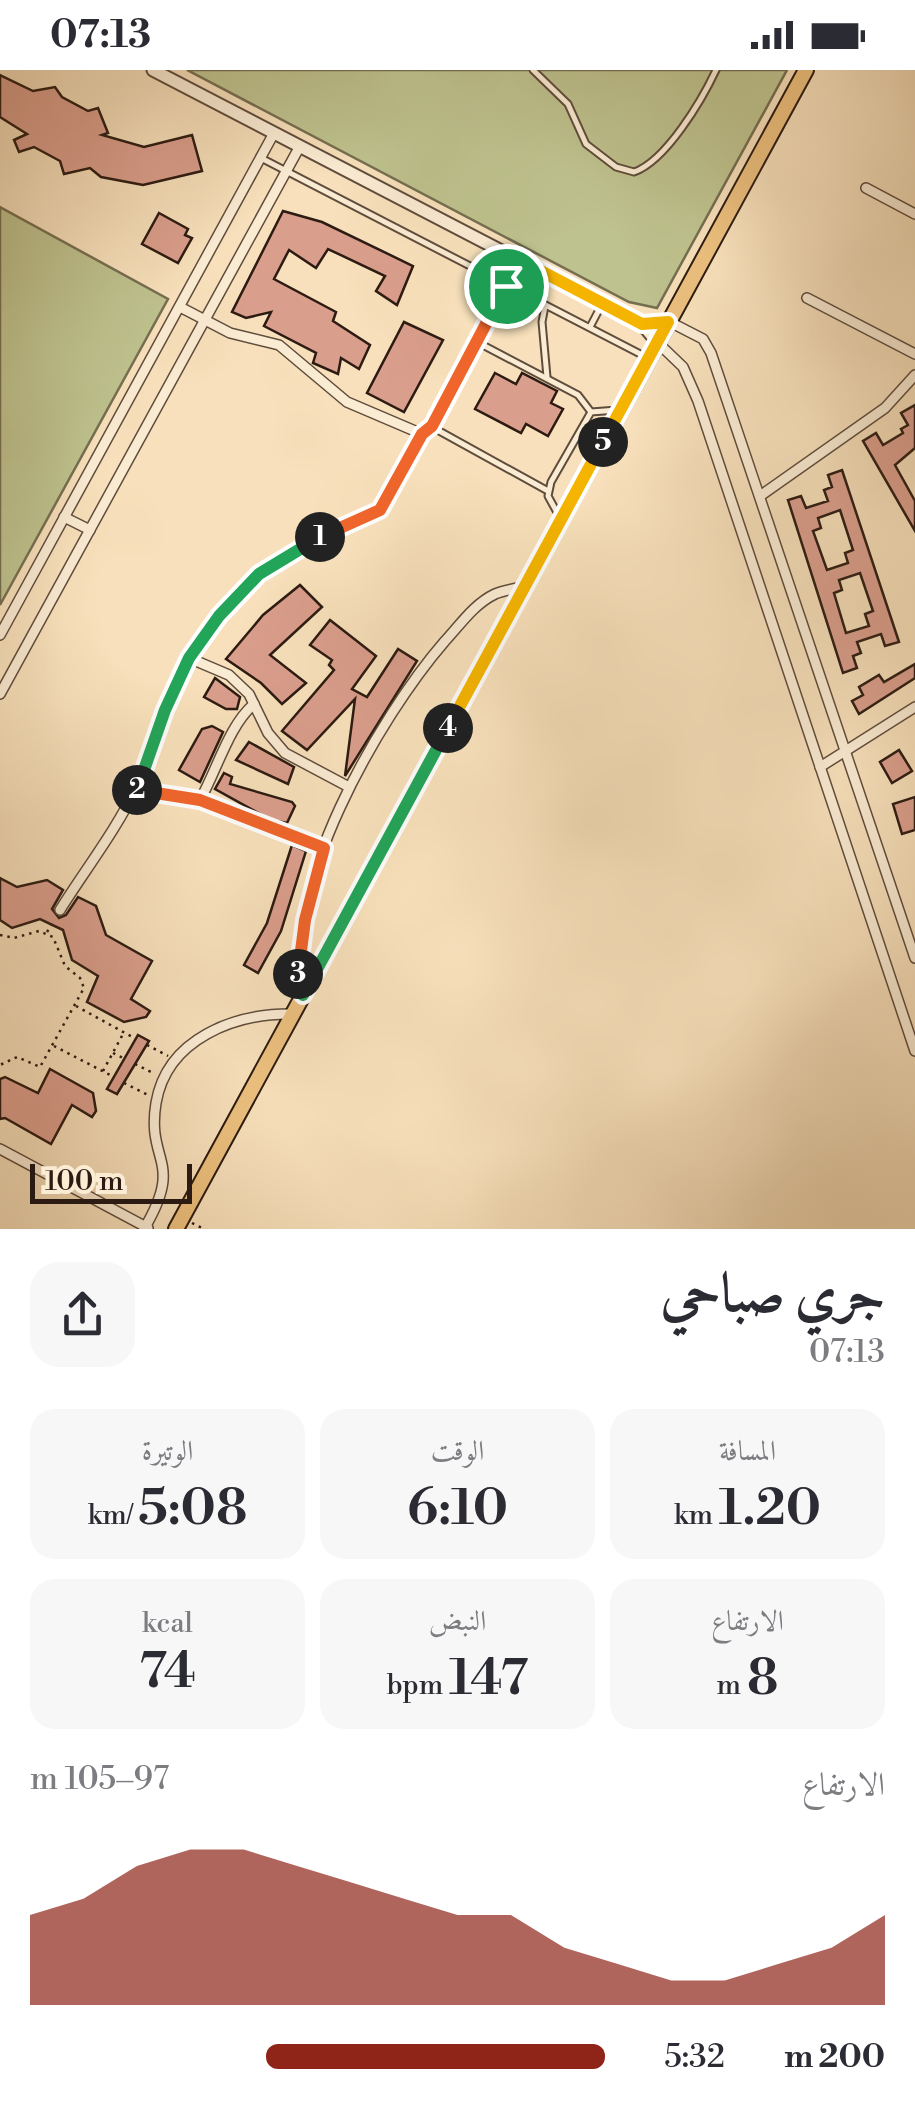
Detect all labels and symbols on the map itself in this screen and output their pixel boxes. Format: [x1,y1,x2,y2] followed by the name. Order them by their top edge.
[464,244,549,329] pin
[578,417,628,467] pin: 5
[295,512,345,562] pin: 1
[423,703,473,753] pin: 4
[112,765,162,815] pin: 2
[273,949,323,999] pin: 3
[30,1159,192,1204] scale bar

